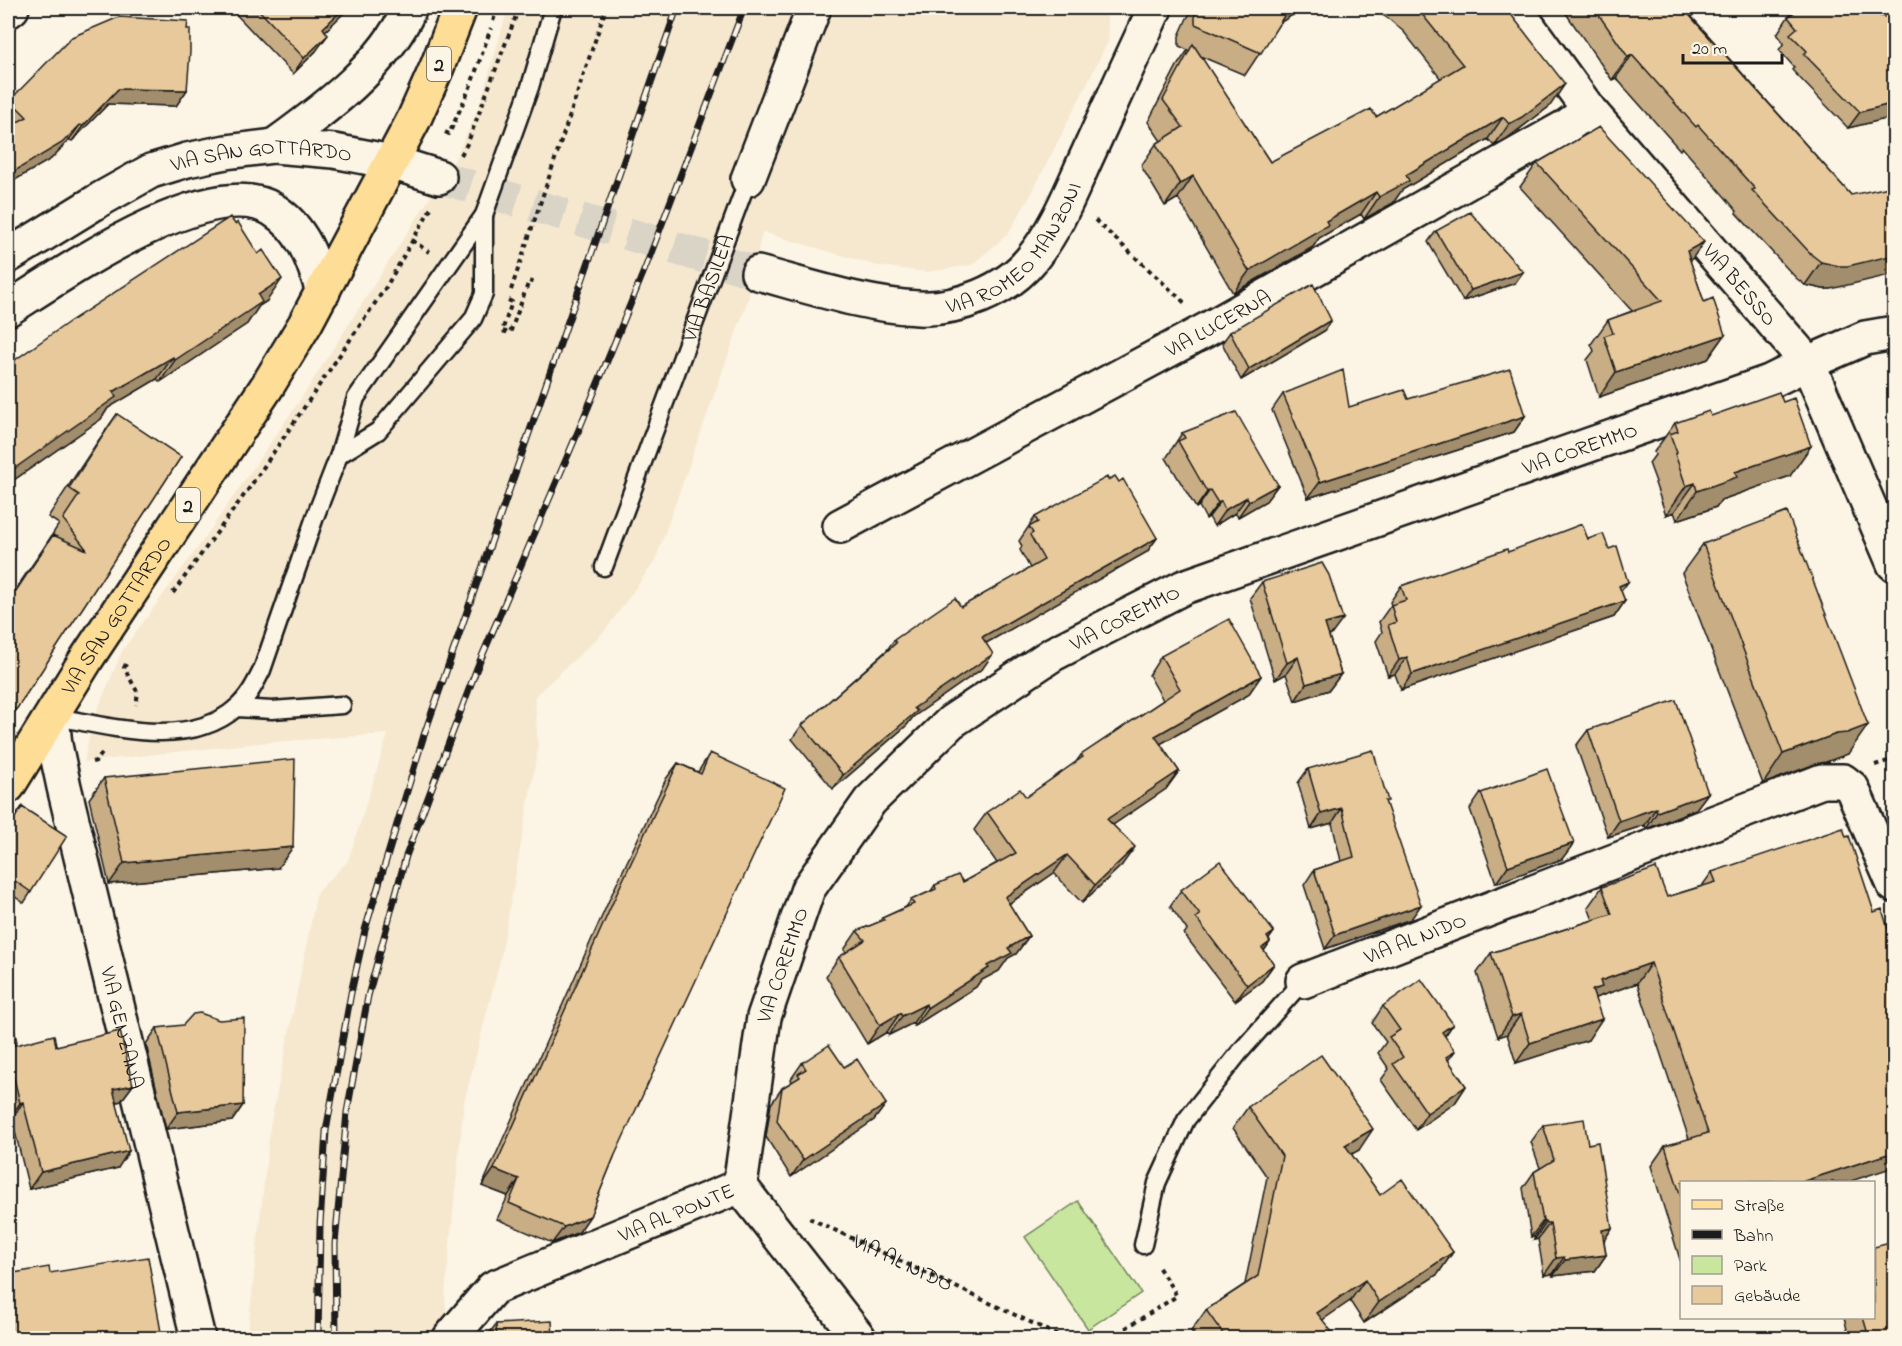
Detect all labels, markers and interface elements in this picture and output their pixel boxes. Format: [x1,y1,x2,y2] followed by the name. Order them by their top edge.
[1683,27,1782,65] scale bar
[1692,37,1727,63] text: 20 m
[427,47,451,81] road number: 2
[166,133,354,181] street label: VIA SAN GOTTARDO
[943,178,1090,323] street label: VIA ROMEO MANZONI
[676,231,743,347] street label: VIA BASILEA
[1694,237,1783,334] street label: VIA BESSO
[1160,283,1277,367] street label: VIA LUCERNA
[1518,416,1642,485] street label: VIA COREMMO
[176,488,200,522] road number: 2
[54,532,180,702] street label: VIA SAN GOTTARDO
[1064,578,1186,660] street label: VIA COREMMO
[750,904,818,1028] street label: VIA COREMMO
[1359,906,1471,973] street label: VIA AL NIDO
[91,963,150,1093] street label: VIA GENZANA
[613,1177,739,1252] street label: VIA AL PONTE
[1680,1181,1875,1319] legend
[1734,1194,1785,1220] text: Straße
[1733,1224,1773,1250] text: Bahn
[846,1227,957,1301] street label: VIA AL NIDO
[1734,1254,1767,1280] text: Park
[1734,1284,1801,1310] text: Gebäude

